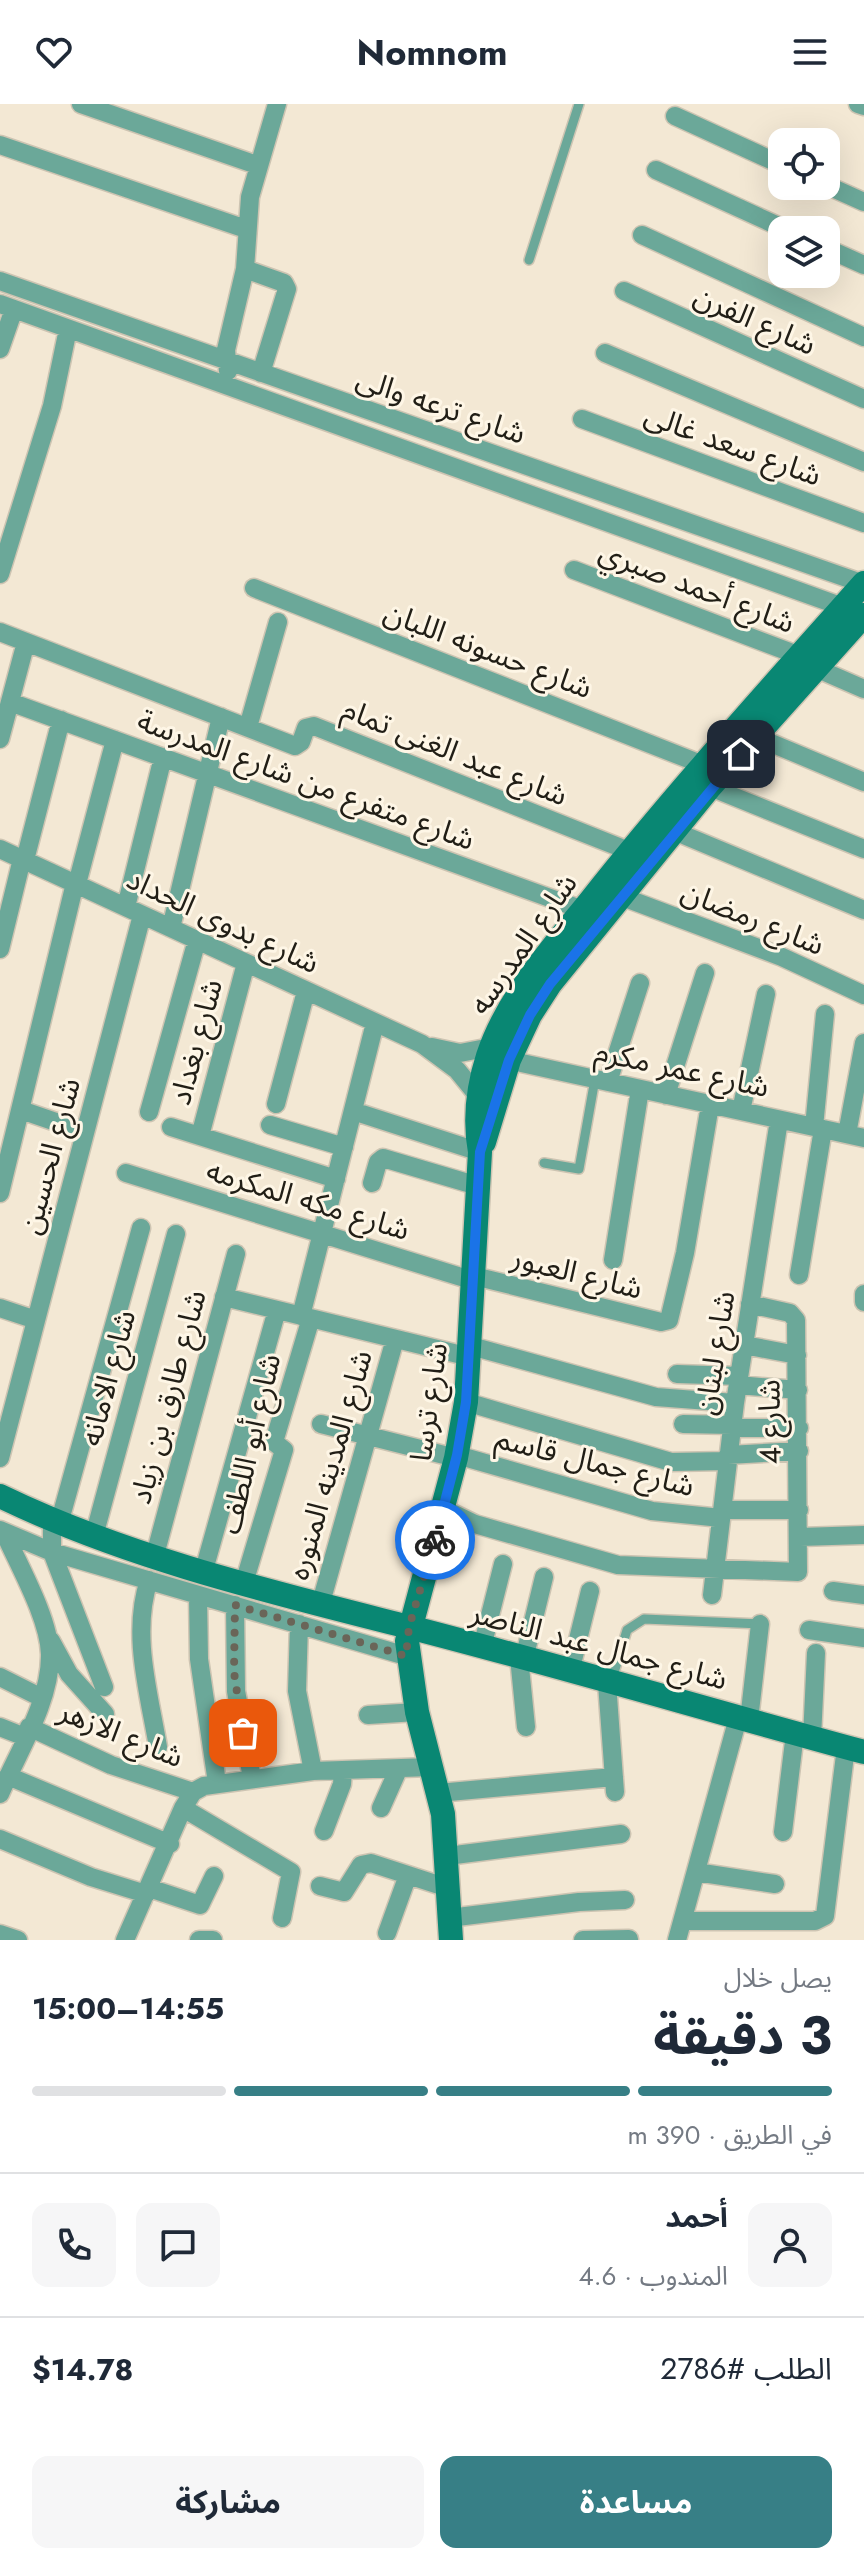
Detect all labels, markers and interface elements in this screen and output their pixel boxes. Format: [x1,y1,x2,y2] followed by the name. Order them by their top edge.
[357,26,507,78] text: Nomnom
[32,30,76,74] icon: heart
[788,30,832,74] icon: menu
[768,128,840,288] map controls
[768,128,840,200] button: locate
[768,216,840,288] button: layers
[687,274,823,366] street label: شارع الفرن
[350,356,532,456] street label: شارع ترعه والى
[638,393,828,497] street label: شارع سعد غالى
[592,529,801,645] street label: شارع أحمد صبري
[377,590,599,710] street label: شارع حسونه اللبان
[336,687,574,817] street label: شارع عبد الغنى تمام
[131,698,481,862] street label: شارع متفرع من شارع المدرسة
[707,720,775,788] pin
[719,732,763,776] icon: home
[119,857,327,985] street label: شارع بدوى الحداد
[458,864,588,1024] street label: شارع المدرسه
[675,869,831,967] street label: شارع رمضان
[158,974,234,1110] street label: شارع بغداد
[591,1029,773,1109] street label: شارع عمر مكرم
[8,1073,92,1239] street label: شارع الحسين
[201,1148,415,1252] street label: شارع مكه المكرمه
[506,1235,647,1310] street label: شارع العبور
[118,1285,218,1509] street label: شارع طارق بن زياد
[683,1288,747,1418] street label: شارع لبنان
[69,1305,147,1451] street label: شارع الامانه
[399,1340,459,1464] street label: شارع ترسا
[276,1345,384,1585] street label: شارع المدينه المنوره
[208,1349,292,1539] street label: شارع أبو اللطف
[747,1379,793,1465] street label: شارع 4
[491,1416,699,1509] street label: شارع جمال قاسم
[395,1500,475,1580] courier
[413,1518,457,1562] icon: bike
[465,1590,732,1701] street label: شارع جمال عبد الناصر
[51,1689,190,1779] street label: شارع الازهر
[209,1699,277,1767] pin
[221,1711,265,1755] icon: bag
[724,1959,832,1997] text: يصل خلال
[32,1987,224,2030] text: 14:55–15:00
[653,1998,832,2074] text: 3 دقيقة
[627,2116,832,2154] text: في الطريق · 390 m
[665,2195,728,2238] text: أحمد
[32,2203,116,2287] button: phone
[136,2203,220,2287] button: chat
[748,2203,832,2287] button: person
[578,2257,728,2295] text: المندوب · 4.6
[660,2347,832,2390] text: الطلب #2786
[32,2348,133,2391] text: $14.78
[32,2456,424,2548] button: مشاركة
[440,2456,832,2548] button: مساعدة

